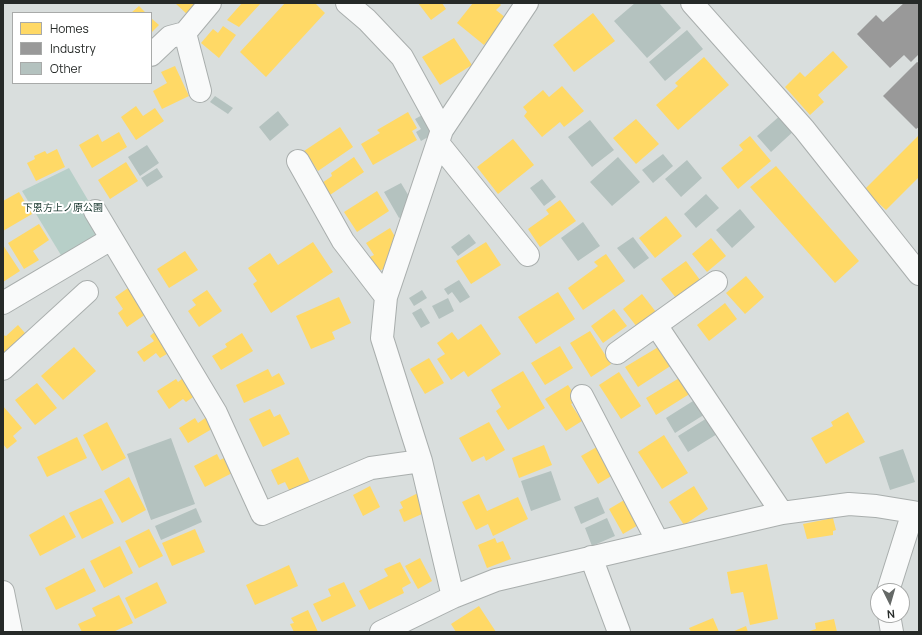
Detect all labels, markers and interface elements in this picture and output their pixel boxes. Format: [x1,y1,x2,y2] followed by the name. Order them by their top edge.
[12,12,152,84] legend
[50,20,89,37] text: Homes
[50,40,96,57] text: Industry
[50,60,82,77] text: Other
[23,202,103,214] park label: 下恩方上ノ原公園
[870,583,910,623] north arrow
[886,607,896,622] text: N

